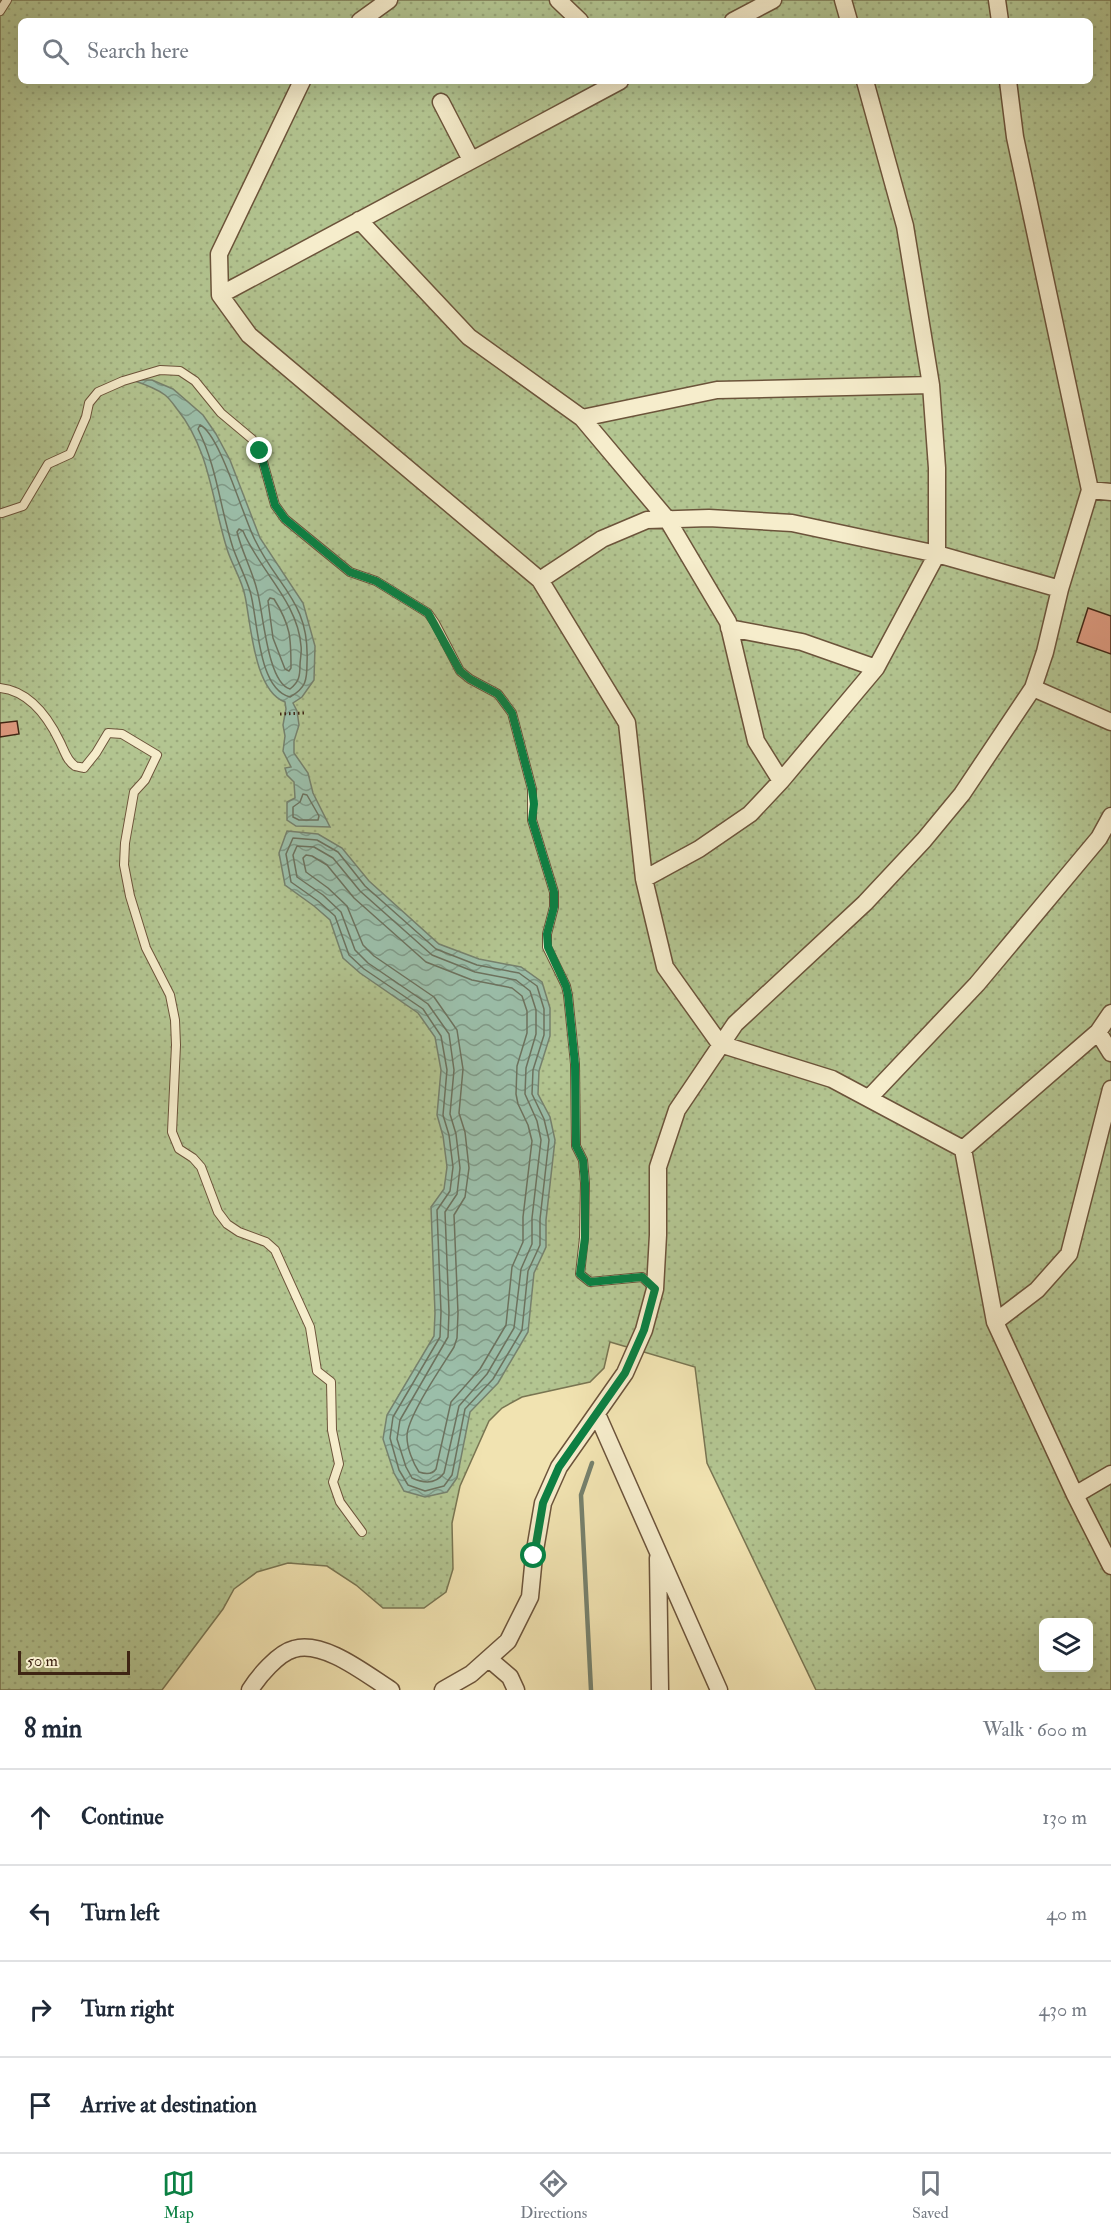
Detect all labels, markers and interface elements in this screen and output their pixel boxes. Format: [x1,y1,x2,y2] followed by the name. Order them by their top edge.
[18,18,1093,84] search box
[39,35,72,68] icon: search
[87,37,189,65] text: Search here
[246,437,272,463] route end
[520,1542,546,1568] route start
[1039,1618,1093,1672] map controls
[1039,1618,1093,1672] button: layers
[18,1648,130,1676] scale bar
[27,1651,58,1671] text: 50 m
[24,1713,82,1745] text: 8 min
[983,1717,1087,1742] text: Walk · 600 m
[24,1801,57,1834] icon: ahead
[81,1803,164,1831] text: Continue
[1042,1805,1087,1830] text: 130 m
[24,1897,57,1930] icon: left
[81,1899,160,1927] text: Turn left
[1046,1901,1087,1926] text: 40 m
[24,1993,57,2026] icon: right
[81,1995,174,2023] text: Turn right
[1039,1997,1087,2022] text: 430 m
[24,2089,57,2122] icon: arrive
[81,2091,257,2119] text: Arrive at destination
[162,2167,195,2223] tab: Map
[520,2167,587,2223] tab: Directions
[912,2167,949,2223] tab: Saved

